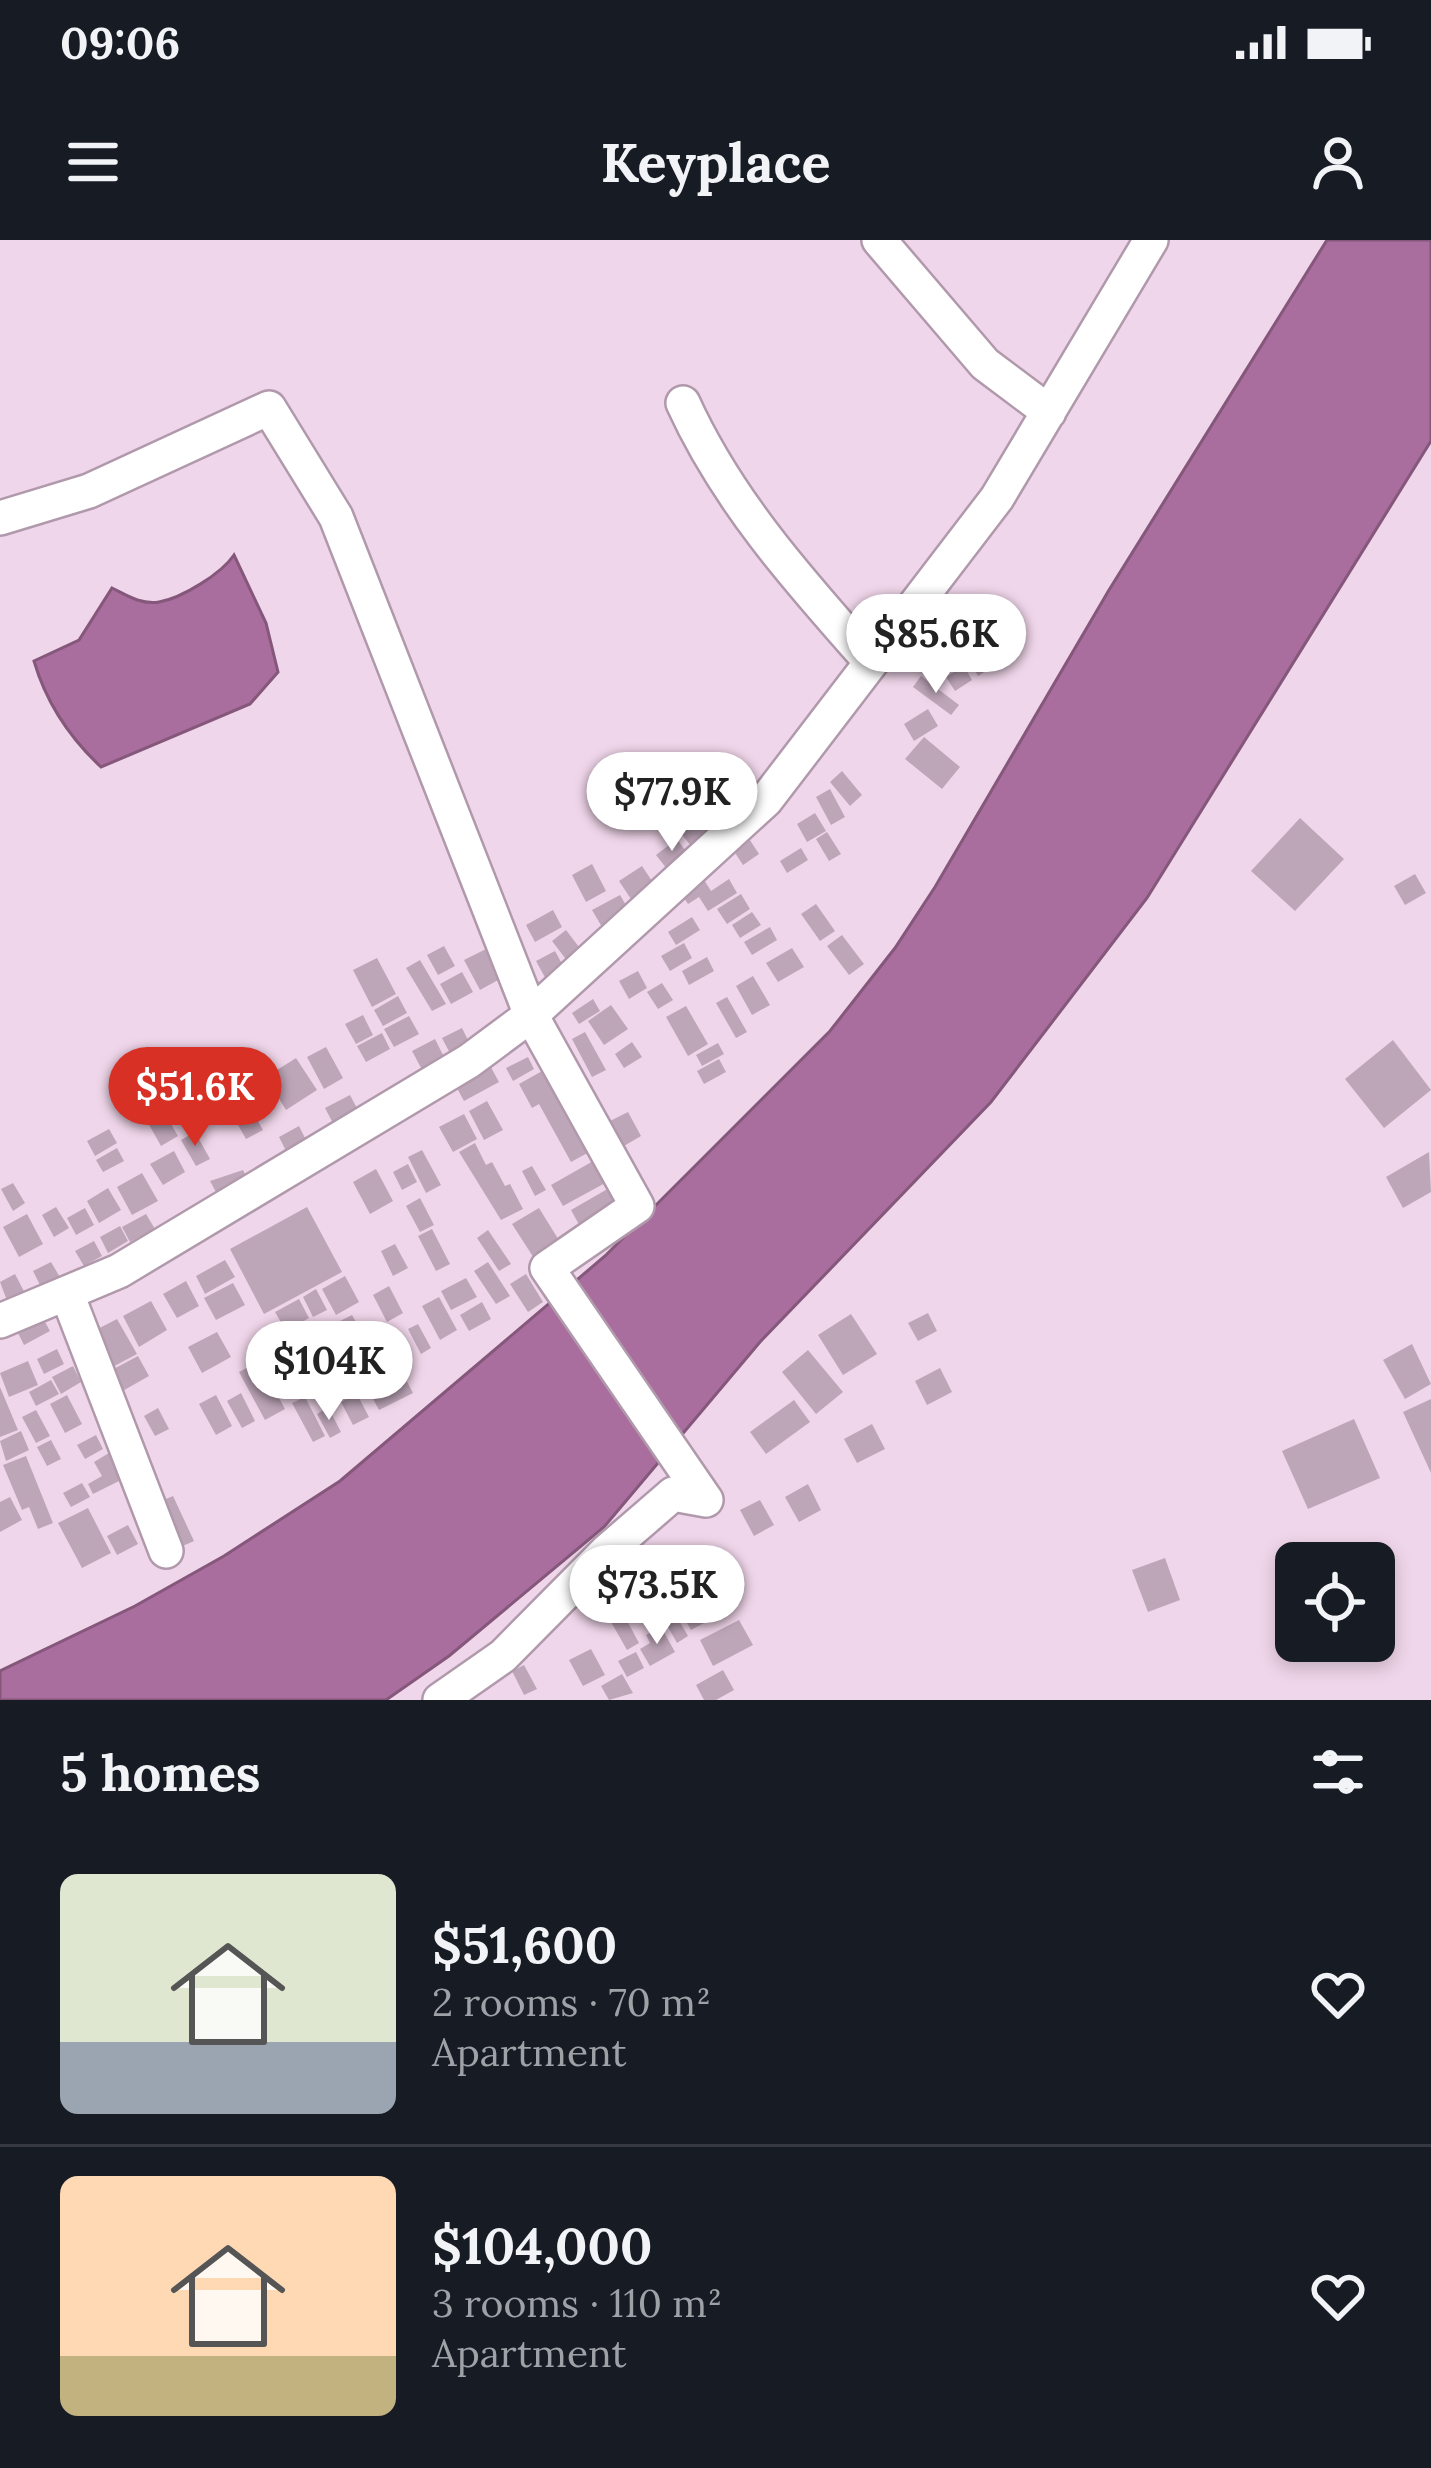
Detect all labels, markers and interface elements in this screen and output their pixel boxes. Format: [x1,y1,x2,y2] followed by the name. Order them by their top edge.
[60,14,180,71] text: 09:06
[601,128,831,197] text: Keyplace
[60,129,126,195] icon: menu
[1305,129,1371,195] icon: person
[838,594,1034,696] pin: $85.6K
[873,608,999,658] text: $85.6K
[574,752,770,854] pin: $77.9K
[614,766,730,816] text: $77.9K
[97,1047,293,1149] pin: $51.6K
[135,1061,255,1111] text: $51.6K
[245,1321,413,1423] pin: $104K
[273,1335,385,1385] text: $104K
[1275,1542,1395,1662] map controls
[1275,1542,1395,1662] button: locate
[559,1545,755,1647] pin: $73.5K
[597,1559,717,1609] text: $73.5K
[1305,1739,1371,1805] icon: filters
[60,1740,261,1805] text: 5 homes
[432,1912,617,1977] text: $51,600
[156,1922,300,2066] icon: home
[1305,1961,1371,2027] icon: heart
[432,1977,711,2027] text: 2 rooms · 70 m²
[432,2027,627,2077] text: Apartment
[432,2213,652,2278] text: $104,000
[156,2224,300,2368] icon: home
[1305,2263,1371,2329] icon: heart
[432,2278,722,2328] text: 3 rooms · 110 m²
[432,2328,627,2378] text: Apartment

